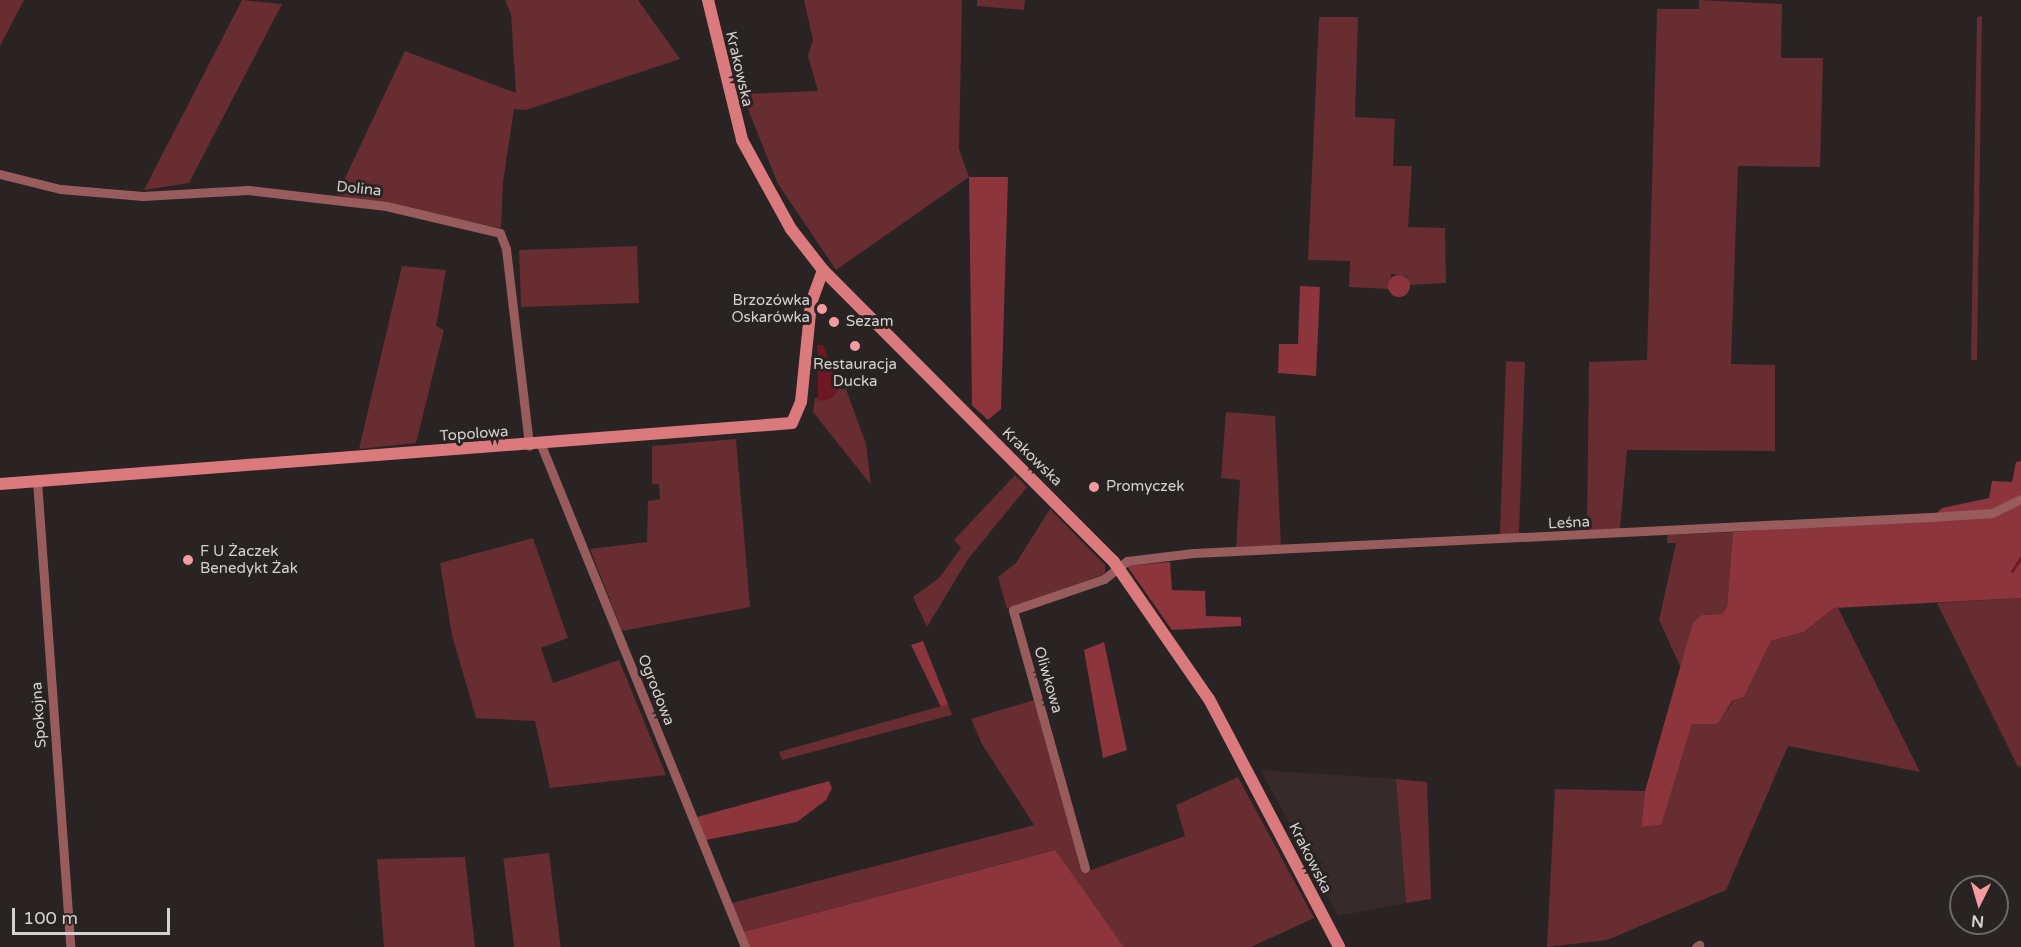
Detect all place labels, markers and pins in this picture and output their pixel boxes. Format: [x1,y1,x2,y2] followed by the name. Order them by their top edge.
[731,291,810,326] place label: Brzozówka Oskarówka
[815,302,829,316] marker: Brzozówka Oskarówka
[846,313,893,331] place label: Sezam
[827,315,841,329] marker: Sezam
[848,339,862,353] marker: Restauracja Ducka
[813,355,897,390] place label: Restauracja Ducka
[1106,478,1184,496] place label: Promyczek
[1087,480,1101,494] marker: Promyczek
[200,542,298,577] place label: F U Żaczek Benedykt Żak
[181,553,195,567] marker: F U Żaczek Benedykt Żak

